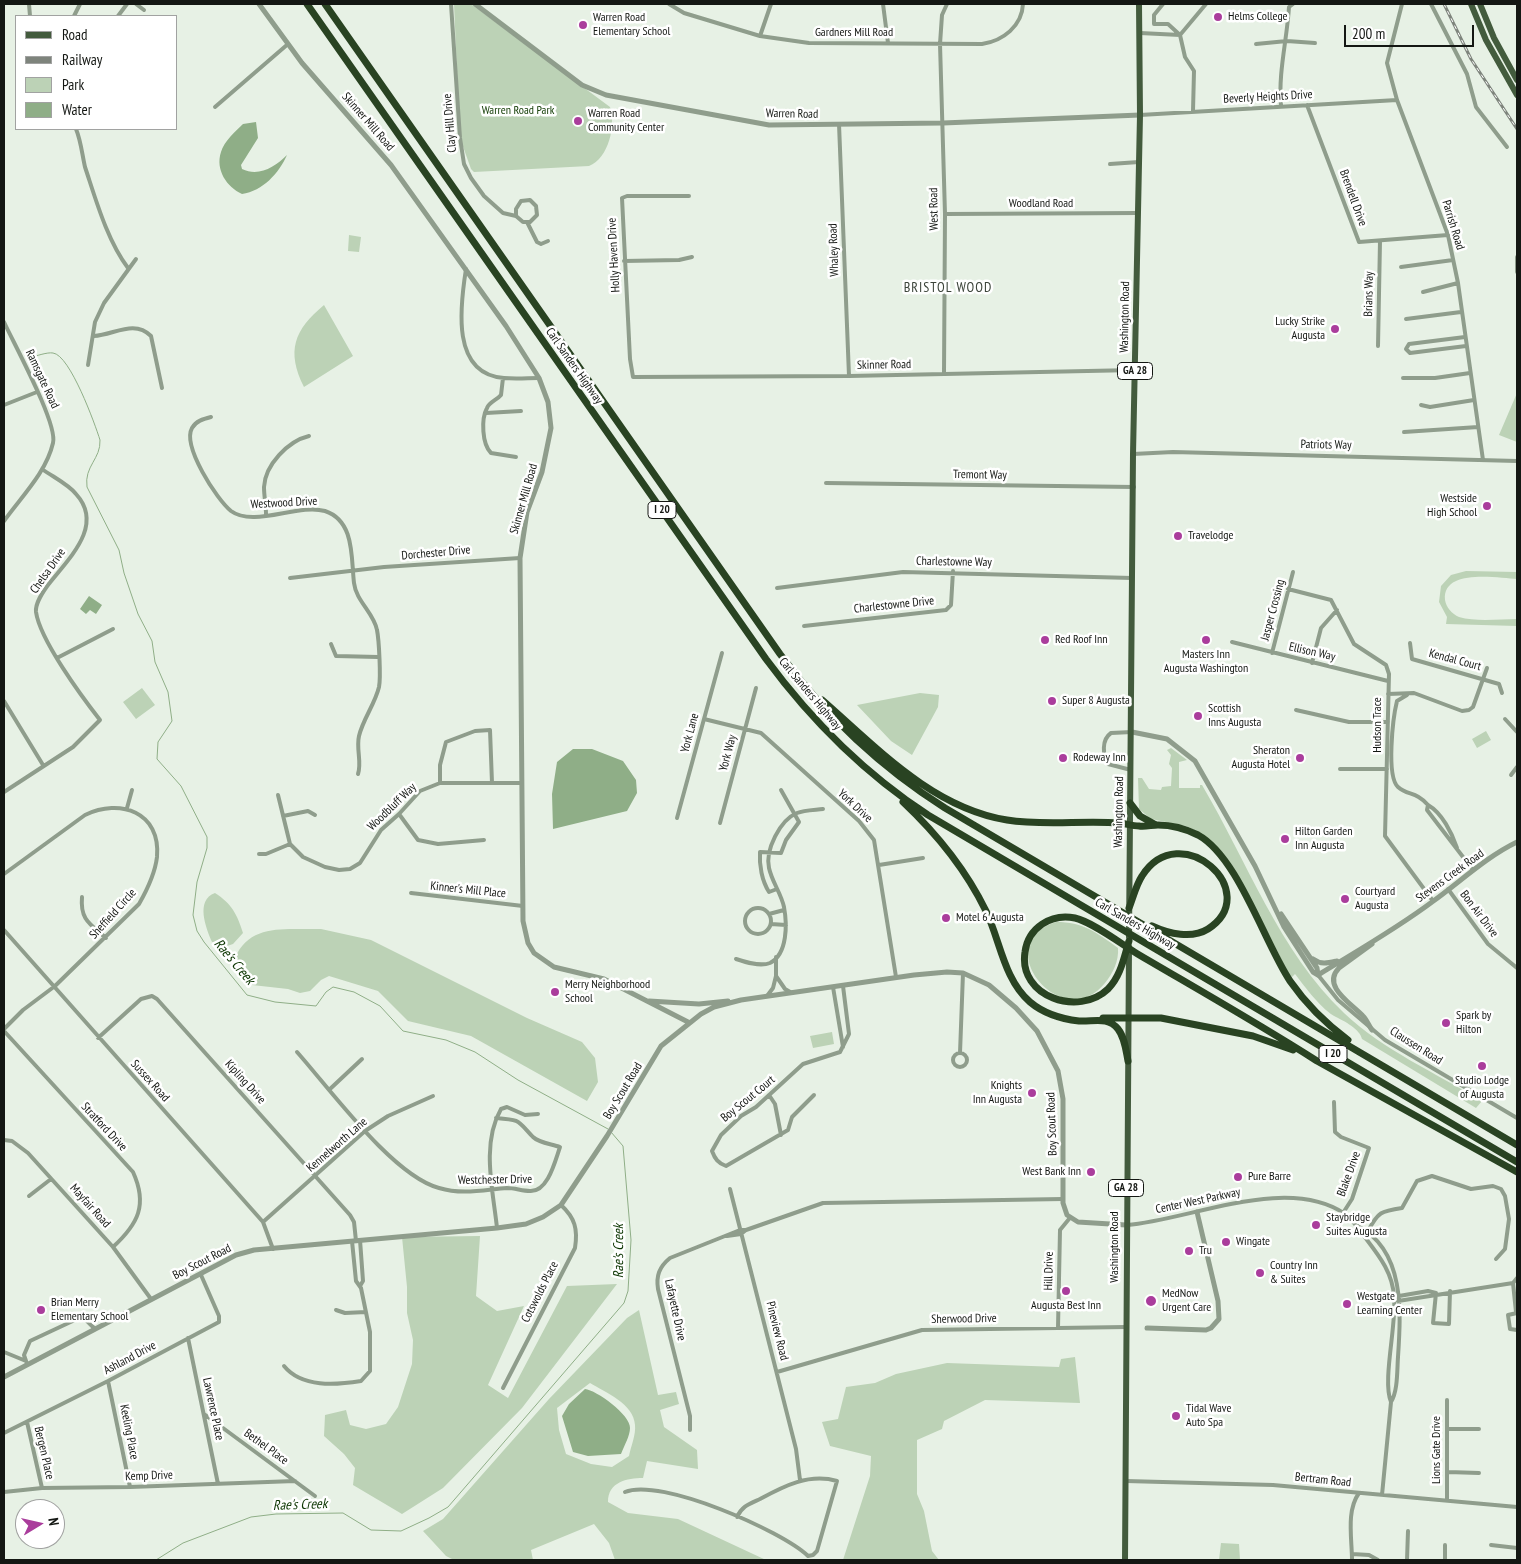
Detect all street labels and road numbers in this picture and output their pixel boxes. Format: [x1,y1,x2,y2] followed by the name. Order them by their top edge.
[815,26,893,40] street label: Gardners Mill Road
[1223,87,1313,107] street label: Beverly Heights Drive
[339,90,397,154] street label: Skinner Mill Road
[440,93,460,153] street label: Clay Hill Drive
[766,106,818,122] street label: Warren Road
[1336,168,1370,228] street label: Brendell Drive
[926,187,942,231] street label: West Road
[1009,197,1073,211] street label: Woodland Road
[1439,198,1467,252] street label: Parrish Road
[605,217,623,293] street label: Holly Haven Drive
[826,223,842,277] street label: Whaley Road
[1361,271,1377,317] street label: Brians Way
[1117,281,1133,353] street label: Washington Road
[542,325,606,407] street label: Carl Sanders Highway
[22,347,62,411] street label: Ramsgate Road
[857,357,911,373] street label: Skinner Road
[1118,362,1152,380] road number: GA 28
[1300,437,1352,453] street label: Patriots Way
[507,462,541,536] street label: Skinner Mill Road
[953,467,1007,483] street label: Tremont Way
[250,494,318,512] street label: Westwood Drive
[648,502,676,518] road number: I 20
[401,543,471,563] street label: Dorchester Drive
[27,546,69,596] street label: Chelsa Drive
[916,554,992,570] street label: Charlestowne Way
[1258,578,1288,642] street label: Jasper Crossing
[853,594,935,616] street label: Charlestowne Drive
[1287,640,1337,664] street label: Ellison Way
[1427,646,1483,674] street label: Kendal Court
[776,655,844,733] street label: Carl Sanders Highway
[1371,697,1385,753] street label: Hudson Trace
[678,712,702,754] street label: York Lane
[716,733,740,773] street label: York Way
[1111,776,1127,848] street label: Washington Road
[365,780,419,834] street label: Woodbluff Way
[835,786,875,826] street label: York Drive
[1413,846,1487,906] street label: Stevens Creek Road
[430,879,506,901] street label: Kinner's Mill Place
[87,886,139,942] street label: Sheffield Circle
[1457,888,1501,940] street label: Bon Air Drive
[1092,895,1178,953] street label: Carl Sanders Highway
[1387,1024,1445,1068] street label: Claussen Road
[1319,1046,1347,1062] road number: I 20
[128,1057,172,1105] street label: Sussex Road
[222,1057,268,1107] street label: Kipling Drive
[600,1060,646,1122] street label: Boy Scout Road
[718,1073,778,1125] street label: Boy Scout Court
[1044,1092,1060,1156] street label: Boy Scout Road
[78,1100,130,1154] street label: Stratford Drive
[304,1115,370,1175] street label: Kennelworth Lane
[1334,1149,1364,1199] street label: Blake Drive
[458,1172,532,1188] street label: Westchester Drive
[1108,1180,1144,1196] road number: GA 28
[67,1181,113,1231] street label: Mayfair Road
[1154,1185,1242,1217] street label: Center West Parkway
[1108,1211,1122,1283] street label: Washington Road
[170,1241,234,1283] street label: Boy Scout Road
[1041,1251,1057,1291] street label: Hill Drive
[518,1259,562,1325] street label: Cotswolds Place
[661,1278,689,1342] street label: Lafayette Drive
[763,1300,791,1362] street label: Pineview Road
[931,1311,997,1327] street label: Sherwood Drive
[101,1338,159,1378] street label: Ashland Drive
[199,1376,227,1442] street label: Lawrence Place
[117,1403,141,1461] street label: Keeling Place
[1430,1416,1444,1484] street label: Lions Gate Drive
[31,1425,57,1481] street label: Bergen Place
[241,1426,291,1468] street label: Bethel Place
[125,1468,173,1484] street label: Kemp Drive
[1294,1470,1352,1490] street label: Bertram Road

